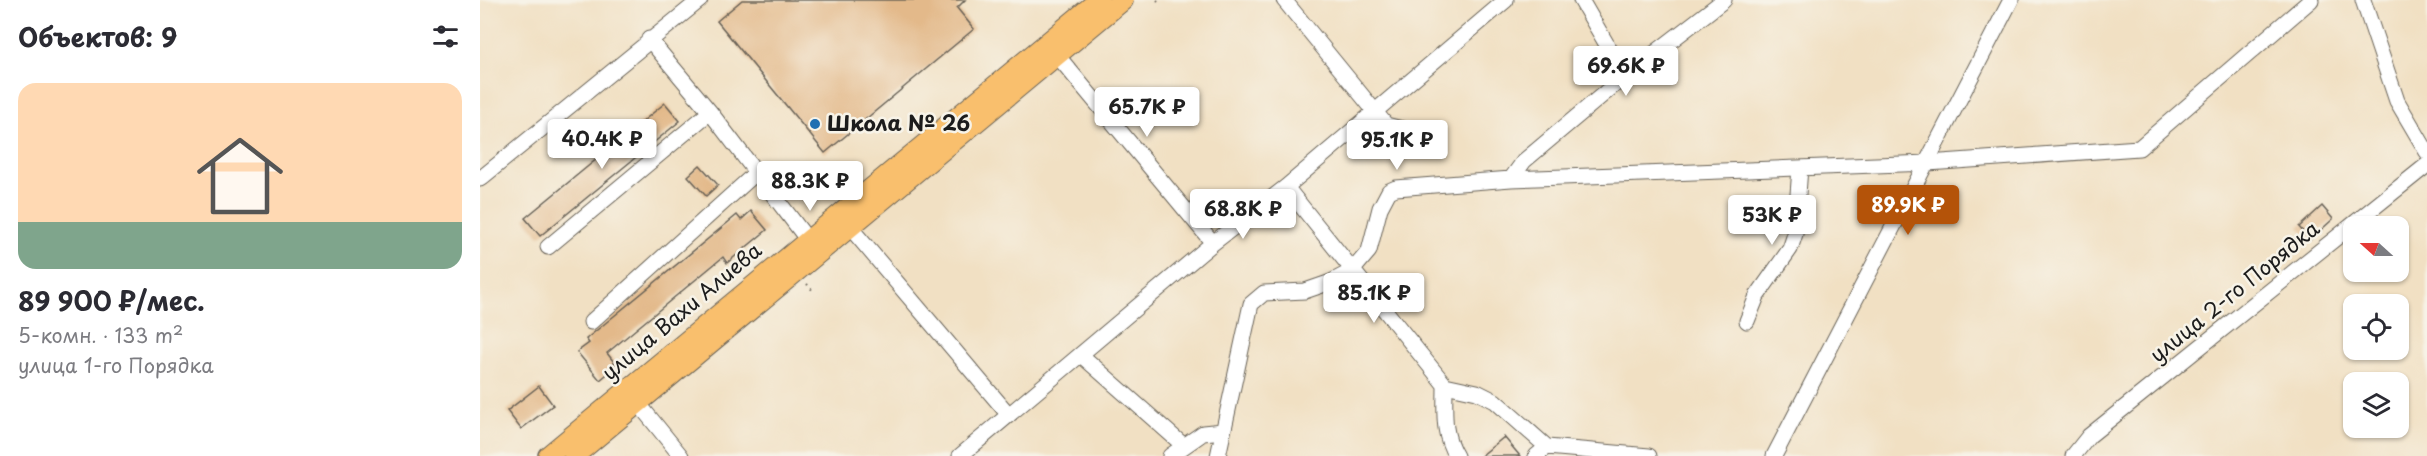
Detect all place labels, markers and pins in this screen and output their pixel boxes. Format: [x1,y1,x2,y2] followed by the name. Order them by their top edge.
[1571,46,1681,97] pin: 69.6K ₽
[1092,87,1202,138] pin: 65.7K ₽
[827,106,970,138] place label: Школа № 26
[808,117,822,131] marker: Школа № 26
[547,119,657,170] pin: 40.4K ₽
[1342,120,1452,171] pin: 95.1K ₽
[755,161,865,212] pin: 88.3K ₽
[1853,185,1963,236] pin: 89.9K ₽
[1188,189,1298,240] pin: 68.8K ₽
[1730,195,1814,246] pin: 53K ₽
[1319,273,1429,324] pin: 85.1K ₽

